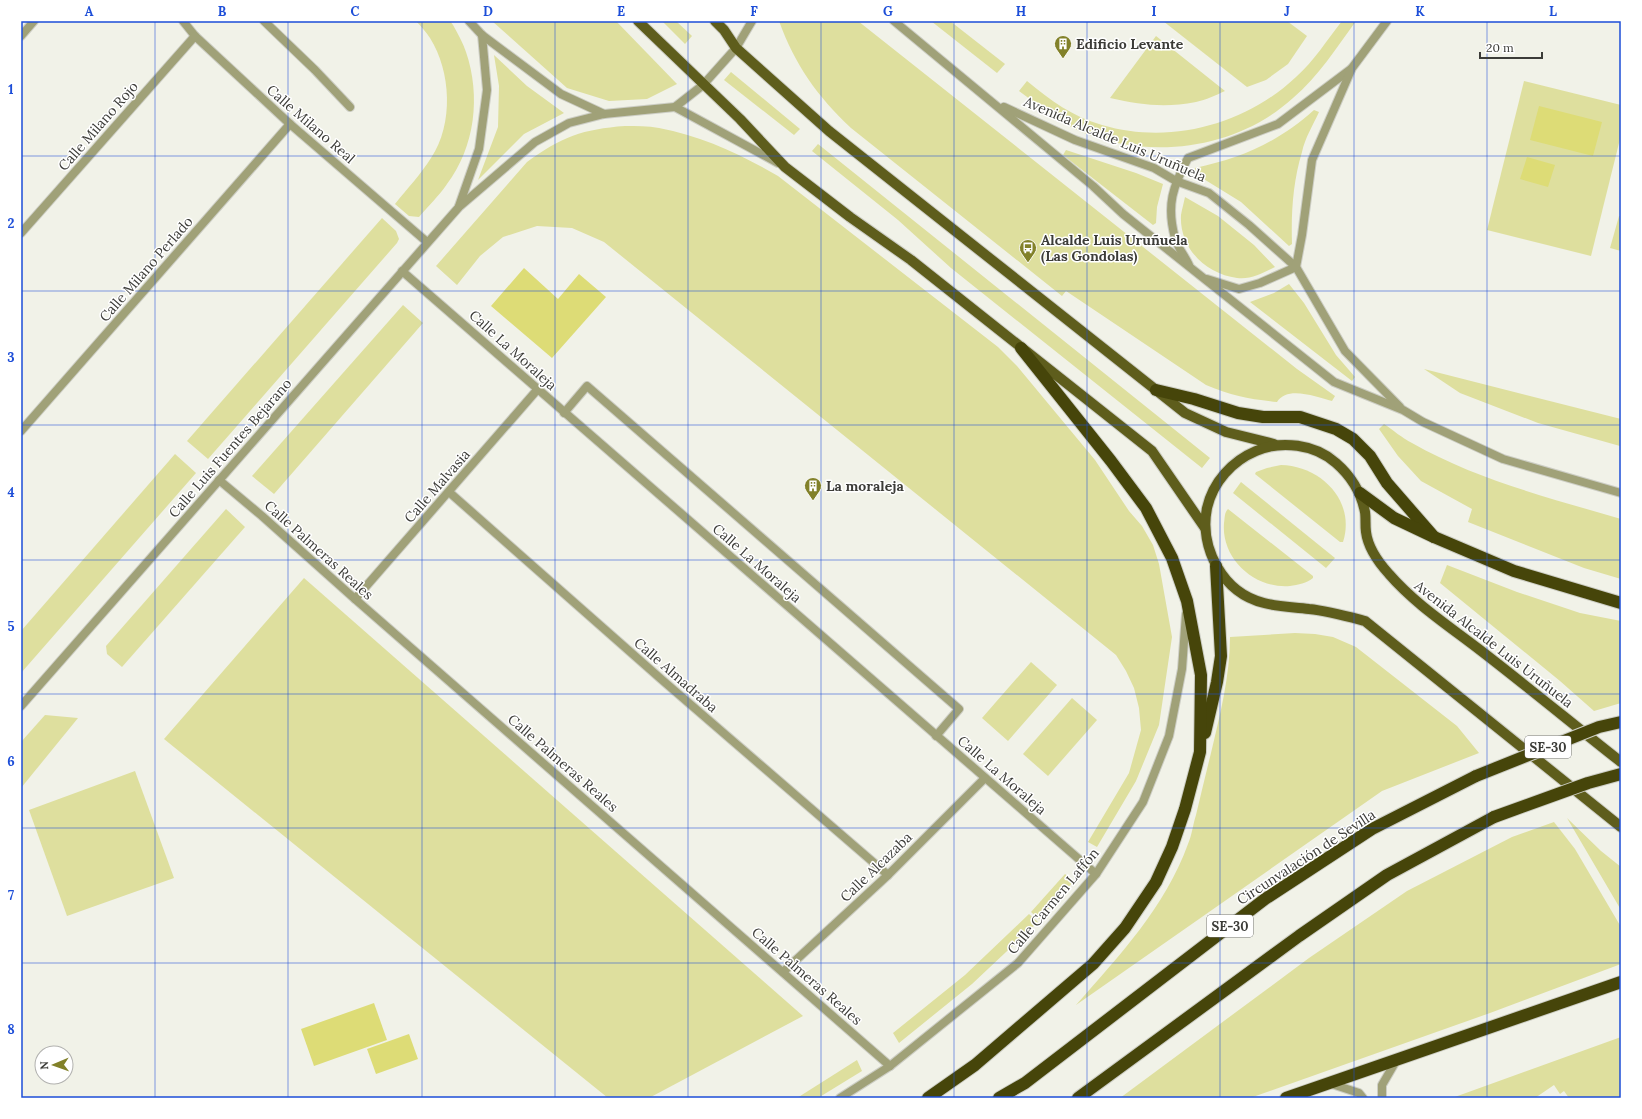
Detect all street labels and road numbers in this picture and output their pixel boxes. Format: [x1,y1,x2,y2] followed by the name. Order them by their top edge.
[54,78,142,174] street label: Calle Milano Rojo
[263,81,359,167] street label: Calle Milano Real
[1020,92,1209,186] street label: Avenida Alcalde Luis Uruñuela
[95,213,197,325] street label: Calle Milano Perlado
[466,306,560,394] street label: Calle La Moraleja
[165,375,295,521] street label: Calle Luis Fuentes Bejarano
[400,446,474,526] street label: Calle Malvasia
[261,496,377,604] street label: Calle Palmeras Reales
[709,520,805,606] street label: Calle La Moraleja
[1410,576,1577,712] street label: Avenida Alcalde Luis Uruñuela
[630,634,722,716] street label: Calle Almadraba
[504,710,622,816] street label: Calle Palmeras Reales
[954,732,1050,818] street label: Calle La Moraleja
[1525,736,1571,758] road number: SE-30
[1233,805,1379,909] street label: Circunvalación de Sevilla
[836,828,916,906] street label: Calle Alcazaba
[1003,844,1103,958] street label: Calle Carmen Laffón
[1207,915,1253,937] road number: SE-30
[748,923,866,1029] street label: Calle Palmeras Reales

